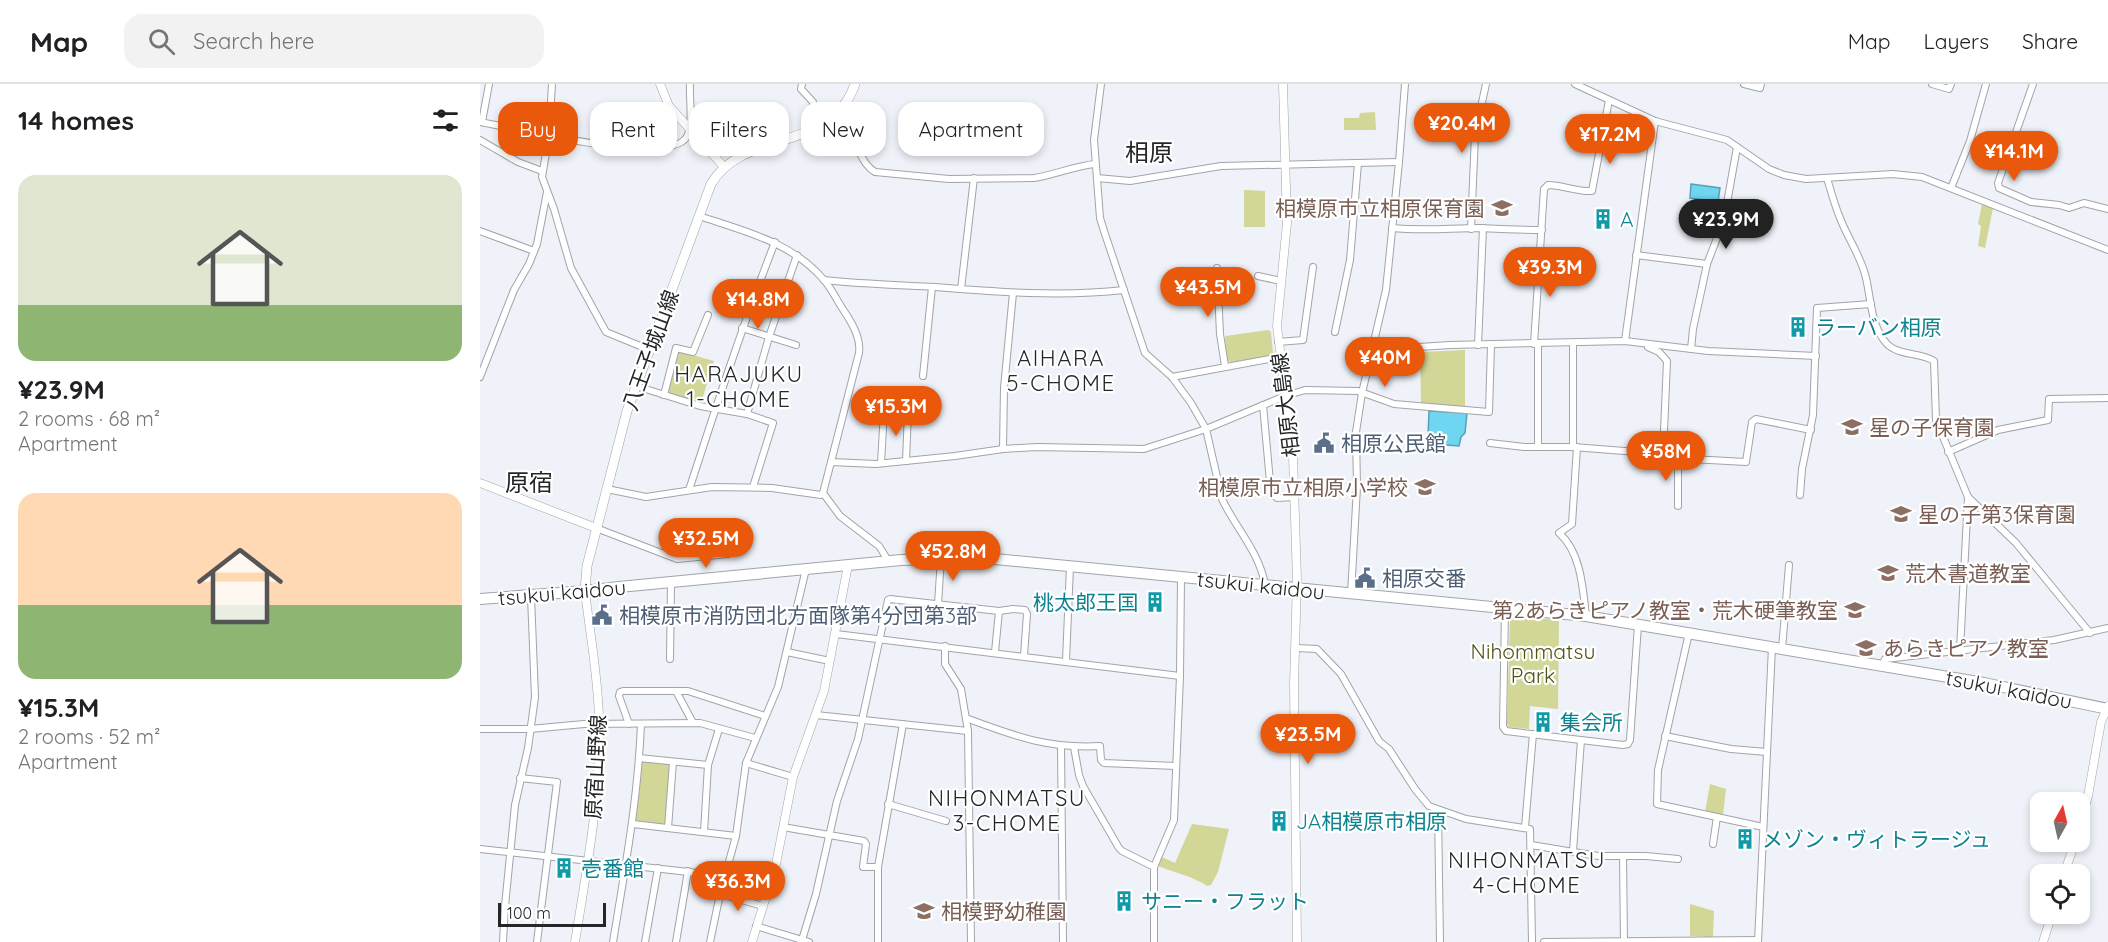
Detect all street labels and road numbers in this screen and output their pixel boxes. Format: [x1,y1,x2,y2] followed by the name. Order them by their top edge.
[616,286,684,414] street label: 八王子城山線
[1266,351,1304,459] street label: 相原大島線
[1196,565,1326,605] street label: tsukui kaidou
[497,573,627,611] street label: tsukui kaidou
[1944,664,2074,714] street label: tsukui kaidou
[579,714,611,820] street label: 原宿山野線

